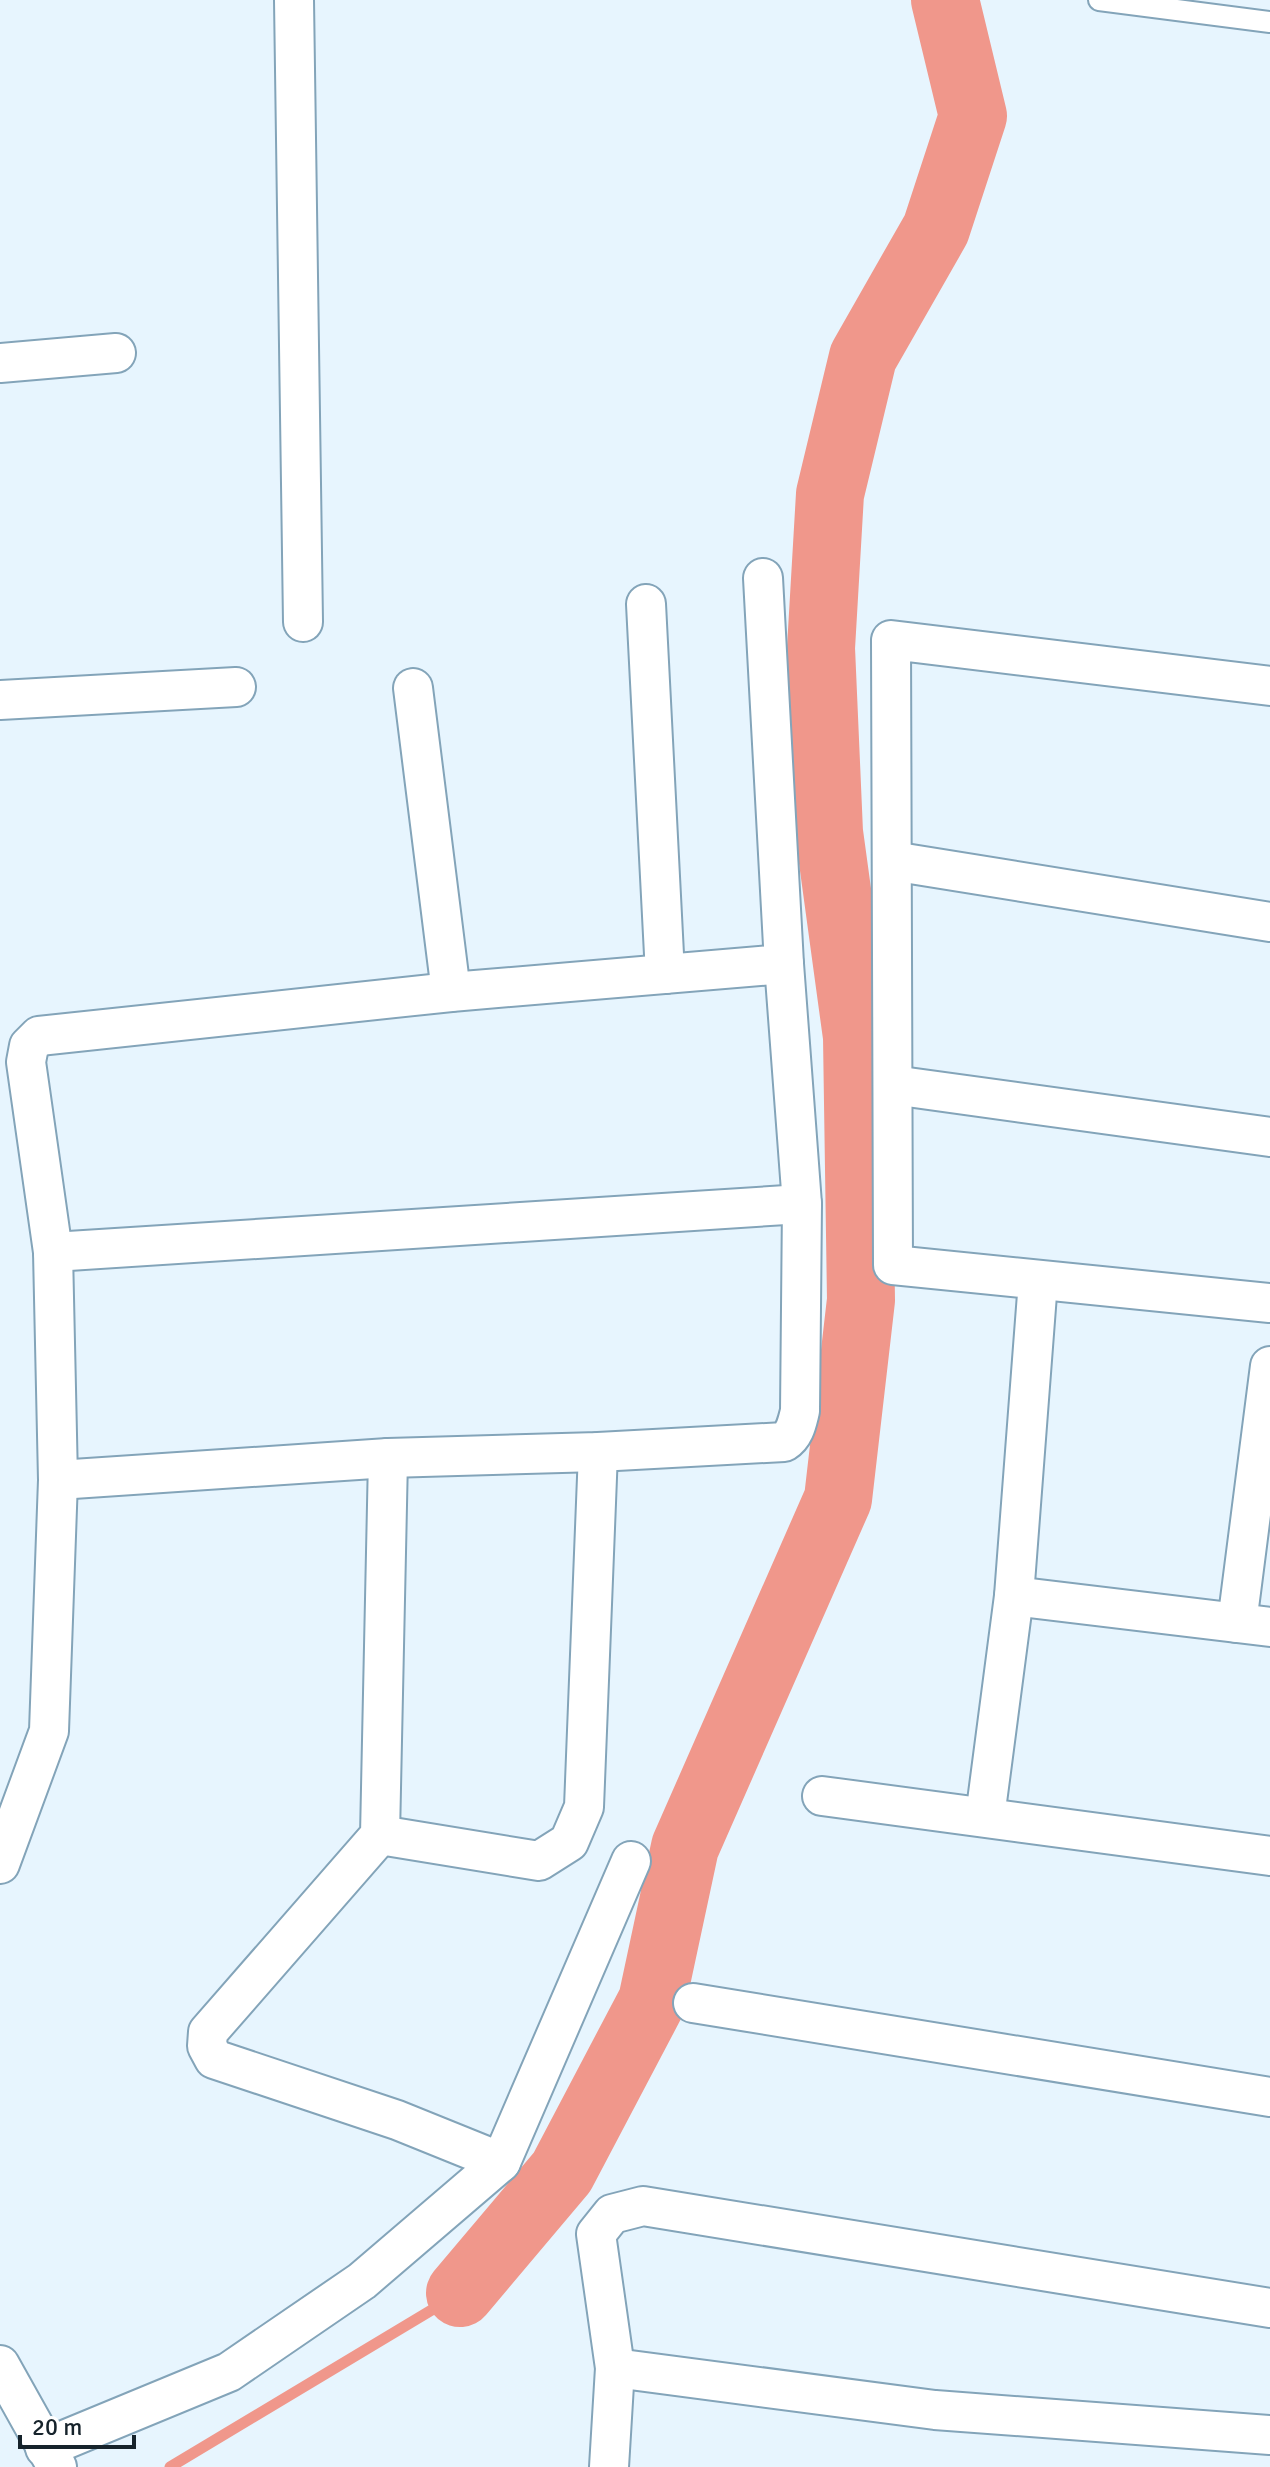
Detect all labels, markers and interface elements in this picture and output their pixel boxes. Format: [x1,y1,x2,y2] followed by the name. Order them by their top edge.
[20,2399,134,2449] scale bar
[32,2412,82,2442] text: 20 m

